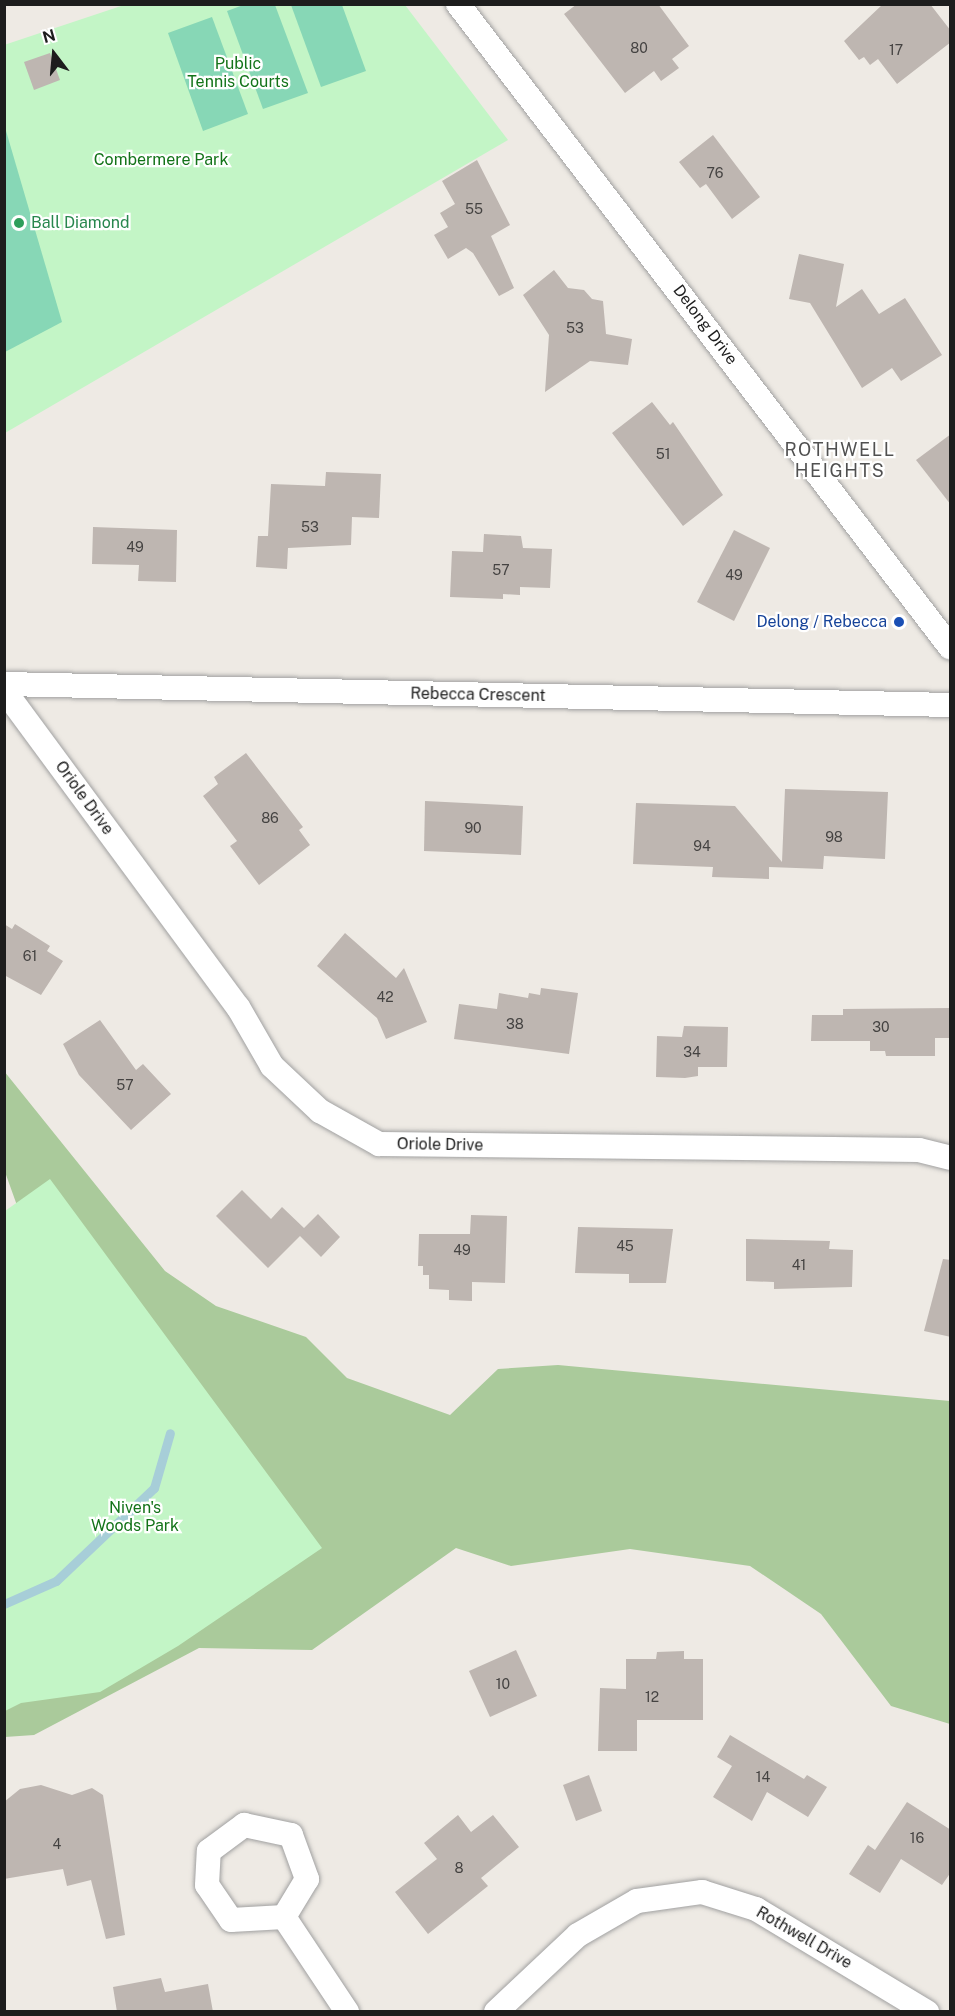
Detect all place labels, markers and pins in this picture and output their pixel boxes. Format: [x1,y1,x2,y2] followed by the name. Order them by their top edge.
[31,213,129,233] place label: Ball Diamond
[12,216,26,230] marker: Ball Diamond
[756,612,887,632] place label: Delong / Rebecca
[892,615,906,629] marker: Delong / Rebecca

